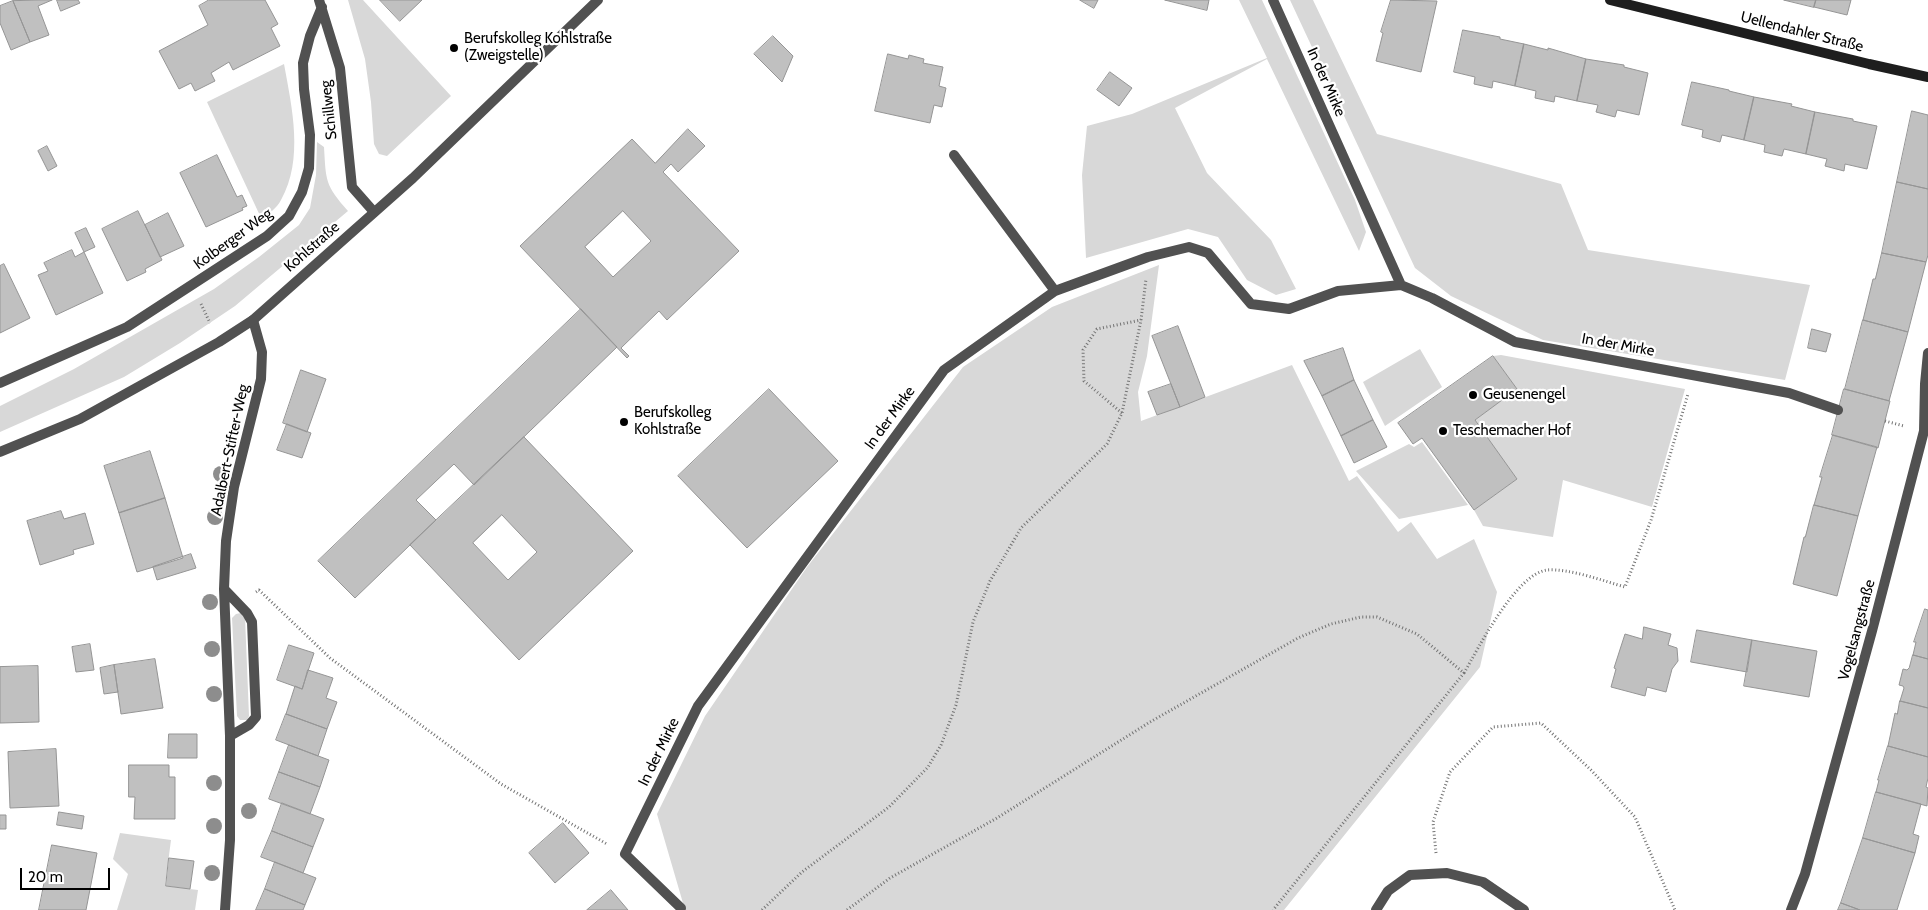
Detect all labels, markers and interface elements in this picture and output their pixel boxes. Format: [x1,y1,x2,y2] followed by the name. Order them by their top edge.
[1739,8,1865,56] street label: Uellendahler Straße
[464,30,612,65] place label: Berufskolleg Kohlstraße (Zweigstelle)
[448,42,460,54] marker: Berufskolleg Kohlstraße (Zweigstelle)
[1303,45,1349,119] street label: In der Mirke
[317,79,341,141] street label: Schillweg
[190,205,276,273] street label: Kolberger Weg
[281,218,343,276] street label: Kohlstraße
[1580,330,1656,360] street label: In der Mirke
[207,383,253,517] street label: Adalbert-Stifter-Weg
[861,383,919,453] street label: In der Mirke
[1483,386,1566,404] place label: Geusenengel
[1467,389,1479,401] marker: Geusenengel
[634,404,711,439] place label: Berufskolleg Kohlstraße
[618,416,630,428] marker: Berufskolleg Kohlstraße
[1453,422,1571,440] place label: Teschemacher Hof
[1437,425,1449,437] marker: Teschemacher Hof
[1835,578,1879,682] street label: Vogelsangstraße
[635,715,683,789] street label: In der Mirke
[22,858,112,890] scale bar
[28,868,63,886] text: 20 m

